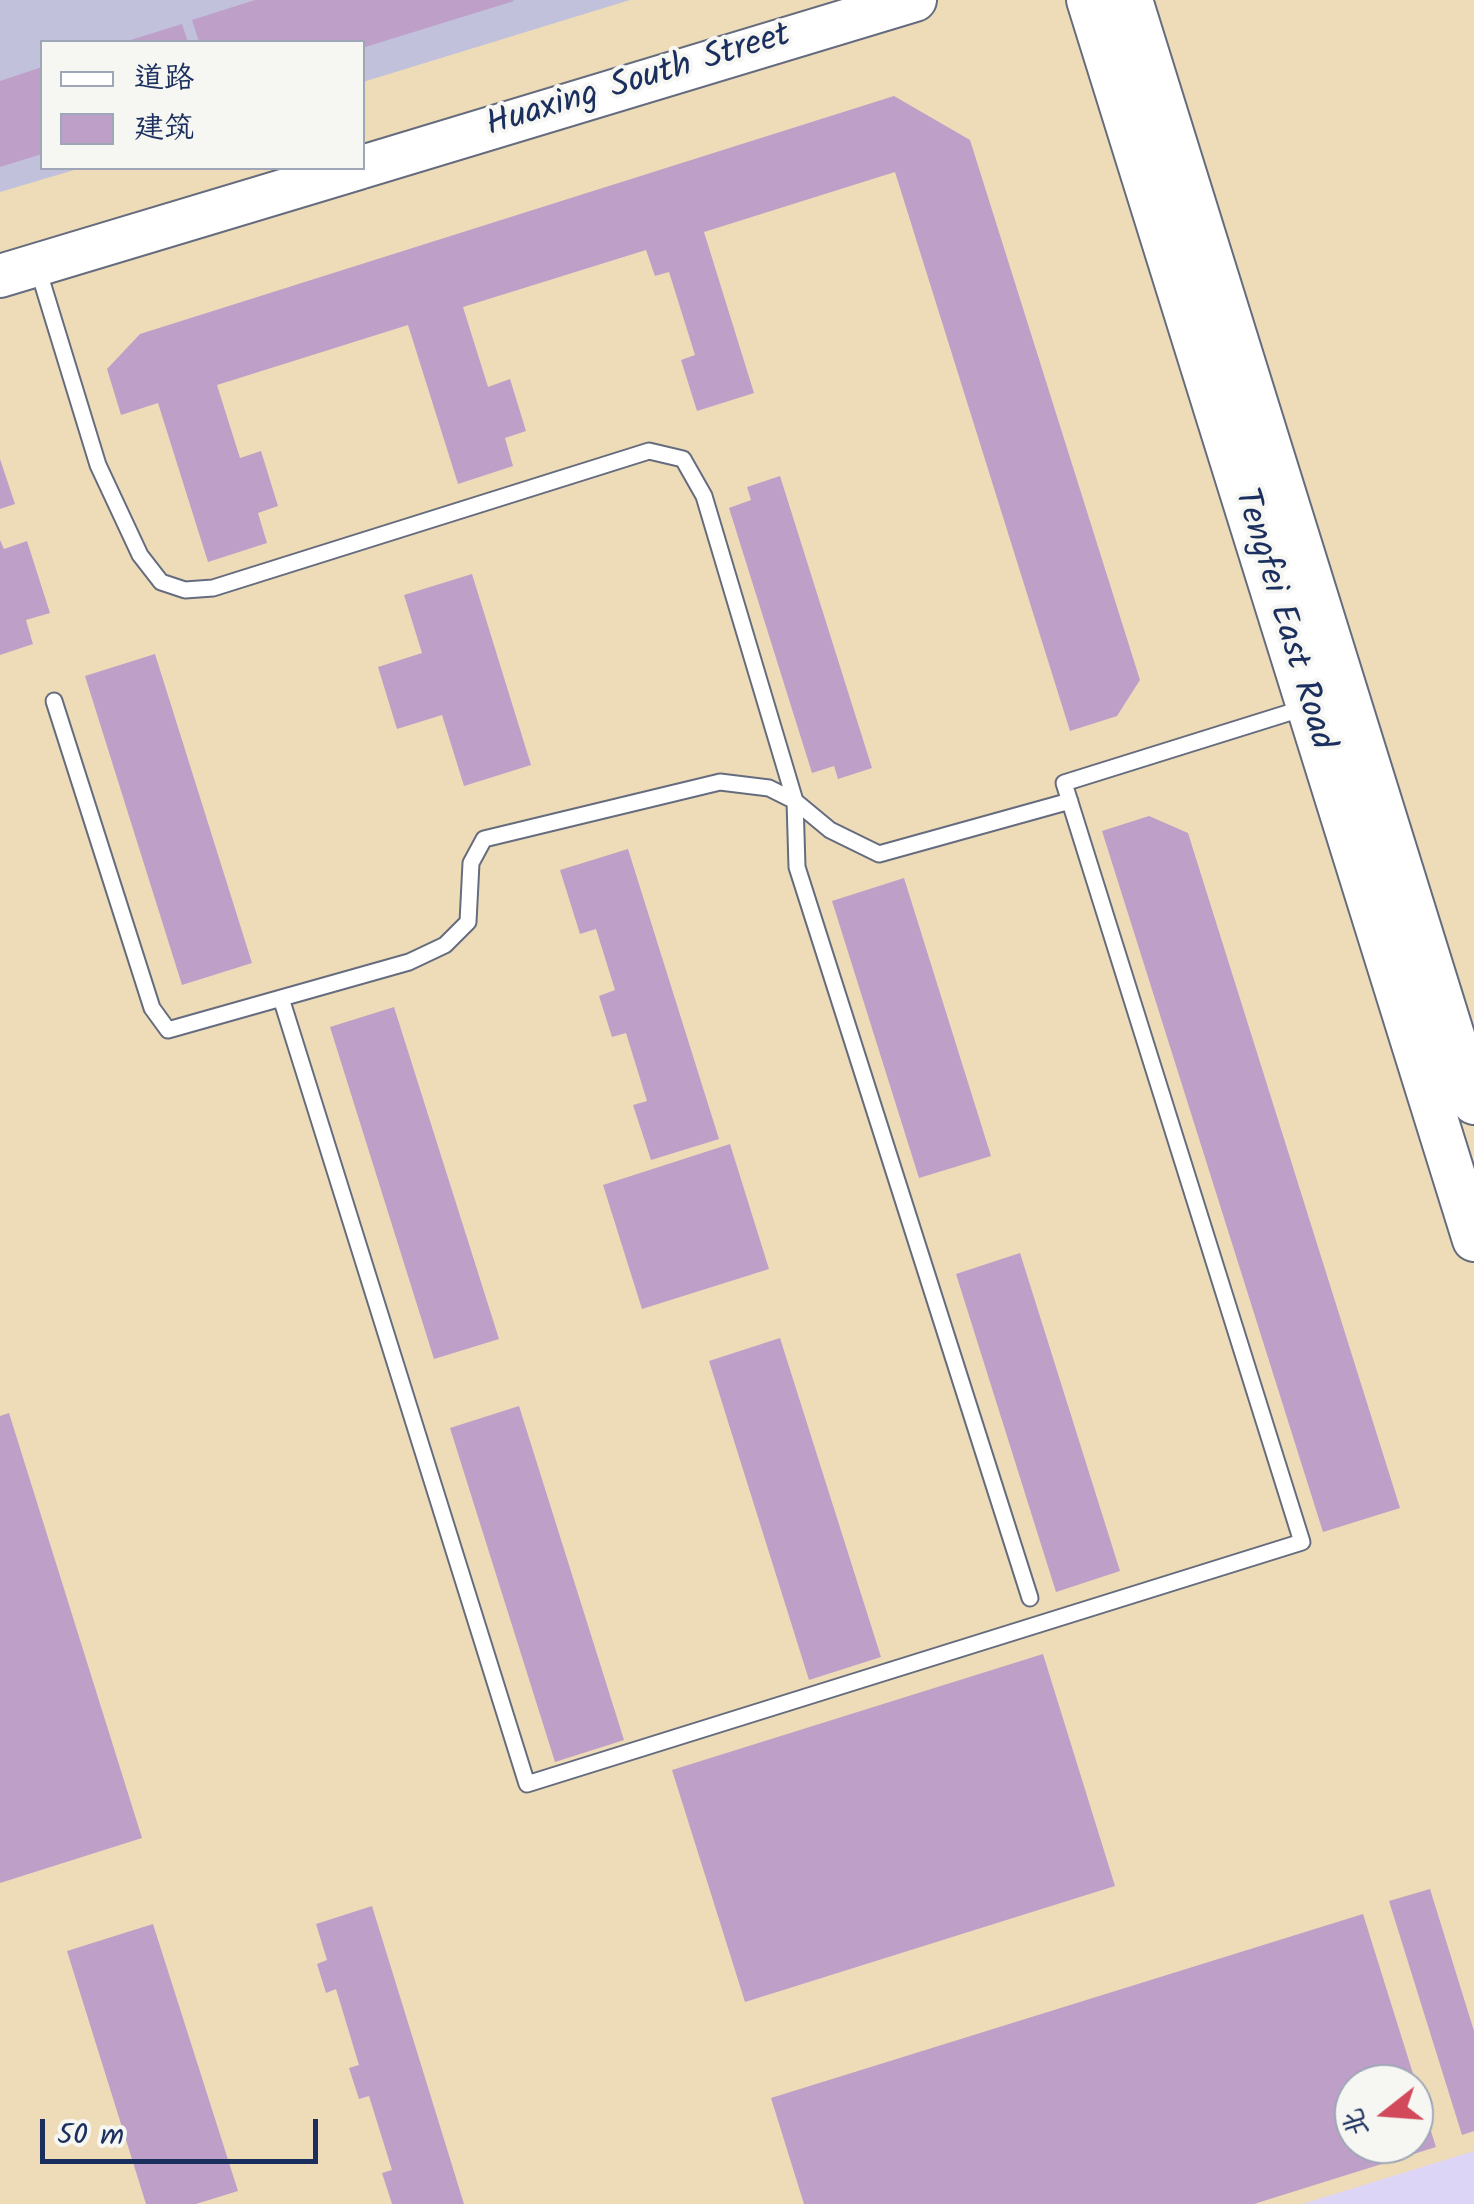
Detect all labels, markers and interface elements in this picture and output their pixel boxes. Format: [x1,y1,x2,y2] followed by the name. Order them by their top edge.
[482,17,796,149] street label: Huaxing South Street
[40,40,365,170] legend
[134,55,194,103] text: 道路
[134,105,194,153] text: 建筑
[1221,484,1341,756] street label: Tengfei East Road
[1334,2064,1434,2164] north arrow
[45,2099,322,2161] scale bar
[1331,2102,1382,2142] text: 北
[57,2112,124,2160] text: 50 m

